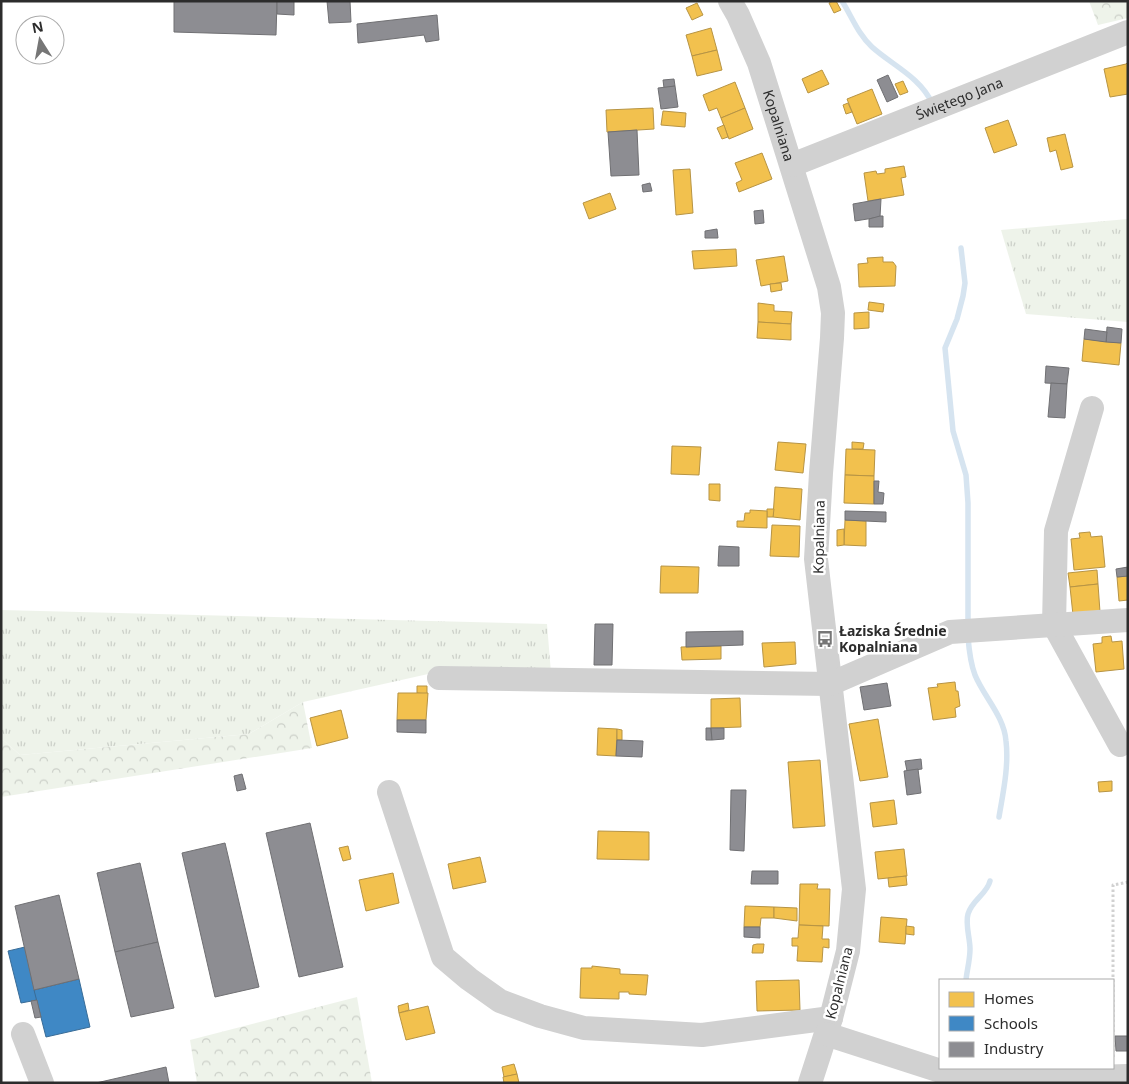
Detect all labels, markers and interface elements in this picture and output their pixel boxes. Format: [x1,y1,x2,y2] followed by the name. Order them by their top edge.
[15,15,65,65] north arrow
[30,16,45,37] text: N
[913,72,1006,124] street label: Świętego Jana
[759,87,799,163] street label: Kopalniana
[808,500,829,574] street label: Kopalniana
[839,621,947,656] place label: Łaziska Średnie Kopalniana
[815,629,835,649] bus stop icon: Łaziska Średnie Kopalniana
[820,945,857,1021] street label: Kopalniana
[939,979,1114,1069] legend
[984,988,1034,1008] text: Homes
[984,1013,1038,1033] text: Schools
[984,1038,1044,1058] text: Industry

